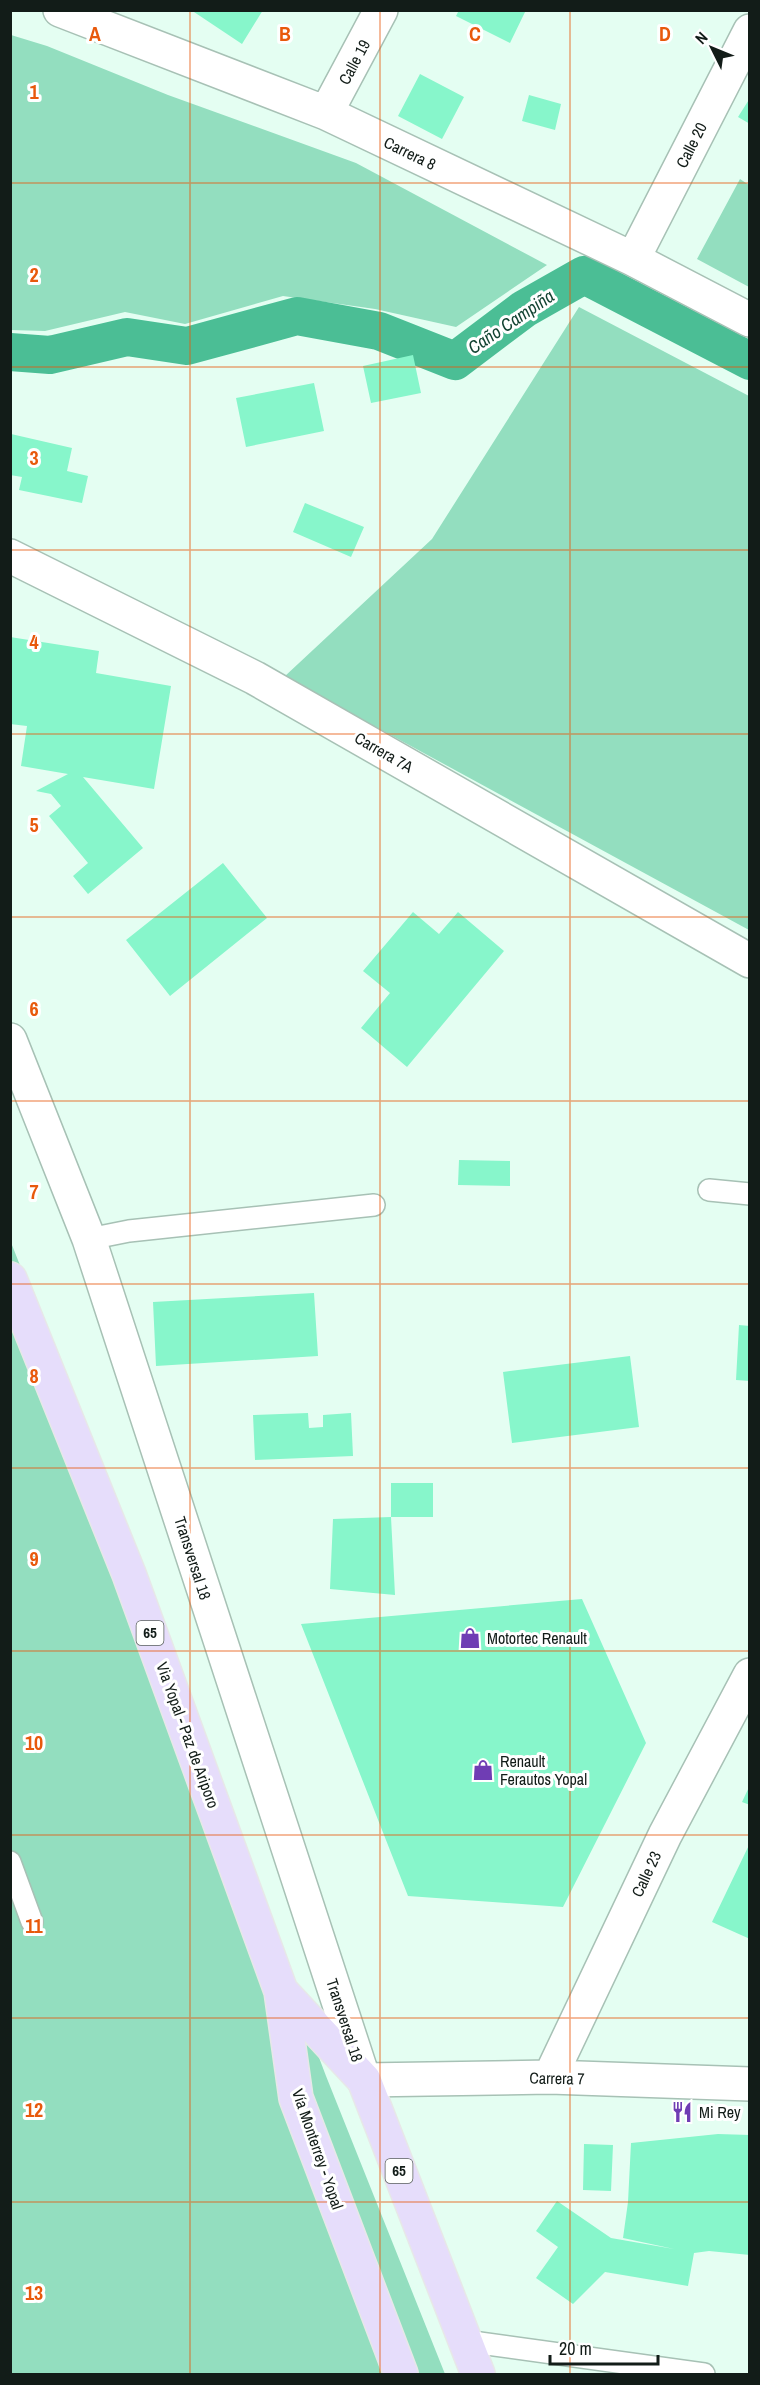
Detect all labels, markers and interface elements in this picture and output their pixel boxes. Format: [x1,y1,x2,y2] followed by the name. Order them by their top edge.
[682,18,742,78] north arrow
[89,20,101,47] text: A
[279,20,291,47] text: B
[469,20,481,47] text: C
[659,20,671,47] text: D
[690,27,712,49] text: N
[333,36,375,88] street label: Calle 19
[29,78,39,105] text: 1
[670,119,712,171] street label: Calle 20
[380,131,440,175] street label: Carrera 8
[29,261,39,288] text: 2
[463,283,559,360] water label: Caño Campiña
[29,444,39,471] text: 3
[29,628,39,655] text: 4
[351,726,417,778] street label: Carrera 7A
[29,811,39,838] text: 5
[29,995,39,1022] text: 6
[29,1178,39,1205] text: 7
[29,1362,39,1389] text: 8
[169,1514,217,1602] street label: Transversal 18
[29,1545,39,1572] text: 9
[136,1621,164,1645] road number: 65
[458,1626,482,1650] shop icon: Motortec Renault
[487,1627,587,1649] place label: Motortec Renault
[151,1659,225,1811] street label: Via Yopal - Paz de Ariporo
[25,1729,43,1756] text: 10
[500,1750,587,1790] place label: Renault Ferautos Yopal
[471,1758,495,1782] shop icon: Renault Ferautos Yopal
[626,1848,666,1900] street label: Calle 23
[25,1912,44,1939] text: 11
[321,1976,369,2064] street label: Transversal 18
[529,2067,585,2089] street label: Carrera 7
[287,2086,349,2212] street label: Vía Monterrey - Yopal
[25,2096,43,2123] text: 12
[670,2100,694,2124] restaurant icon: Mi Rey
[699,2101,741,2123] place label: Mi Rey
[386,2159,412,2183] road number: 65
[25,2279,43,2306] text: 13
[550,2328,658,2366] scale bar
[559,2336,592,2361] text: 20 m

